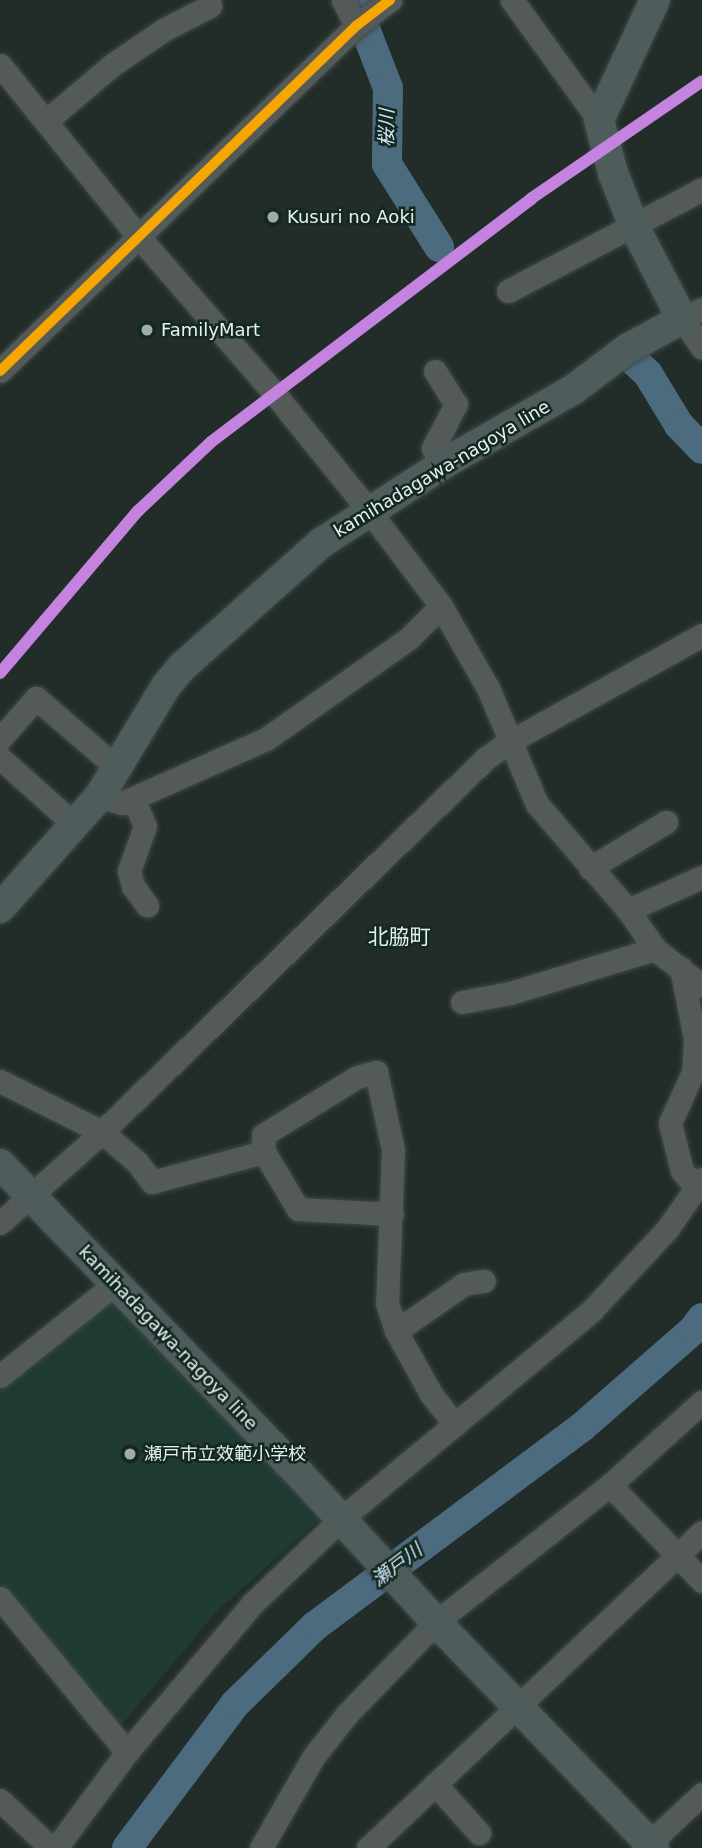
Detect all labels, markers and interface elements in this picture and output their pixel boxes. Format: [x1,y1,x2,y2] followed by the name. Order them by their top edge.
[375,109,399,147] water label: 桜川
[287,206,415,228] place label: Kusuri no Aoki
[265,209,281,225] marker: Kusuri no Aoki
[161,319,260,341] place label: FamilyMart
[139,322,155,338] marker: FamilyMart
[330,396,554,542] street label: kamihadagawa-nagoya line
[368,924,430,950] district label: 北脇町
[74,1241,262,1435] street label: kamihadagawa-nagoya line
[144,1443,306,1465] place label: 瀬戸市立效範小学校
[122,1446,138,1462] marker: 瀬戸市立效範小学校
[367,1539,427,1591] water label: 瀬戸川

